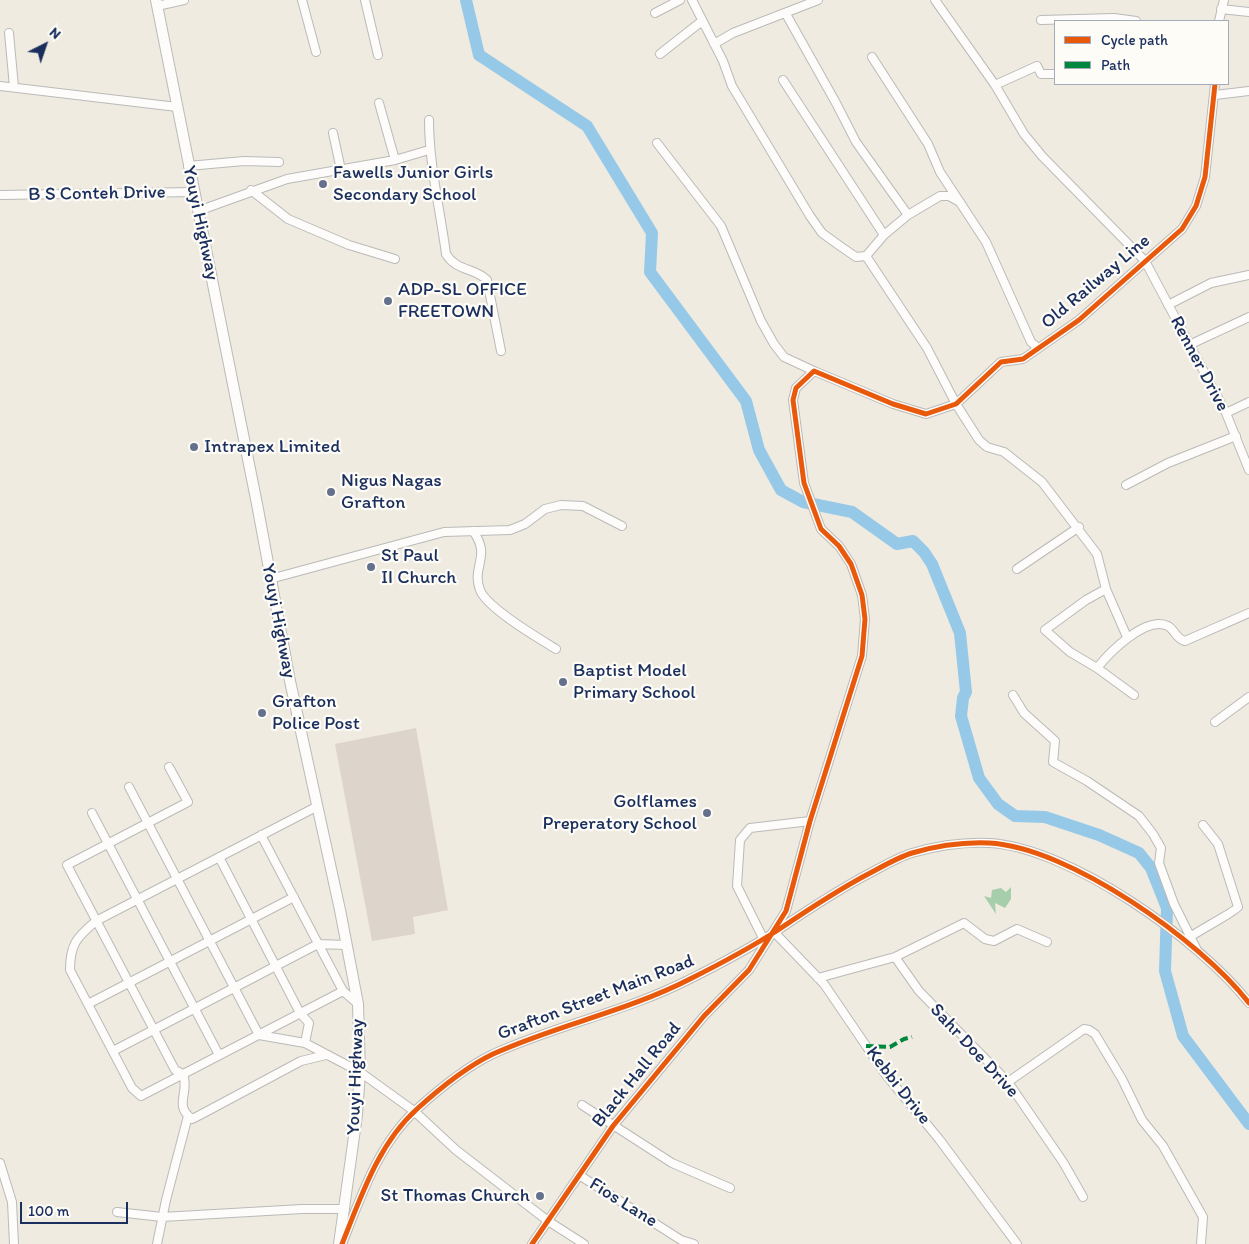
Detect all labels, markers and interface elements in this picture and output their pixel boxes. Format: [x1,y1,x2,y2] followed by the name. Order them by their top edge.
[20,20,70,70] north arrow
[1054,20,1229,85] legend
[46,24,64,43] text: N
[1101,31,1168,49] text: Cycle path
[1101,56,1130,74] text: Path
[333,162,493,206] place label: Fawells Junior Girls Secondary School
[177,164,223,282] street label: Youyi Highway
[317,178,329,190] marker: Fawells Junior Girls Secondary School
[28,181,166,207] street label: B S Conteh Drive
[1037,230,1155,334] street label: Old Railway Line
[398,279,527,323] place label: ADP-SL OFFICE FREETOWN
[382,295,394,307] marker: ADP-SL OFFICE FREETOWN
[1164,312,1234,416] street label: Renner Drive
[204,436,341,458] place label: Intrapex Limited
[188,441,200,453] marker: Intrapex Limited
[341,470,442,514] place label: Nigus Nagas Grafton
[325,486,337,498] marker: Nigus Nagas Grafton
[381,545,457,589] place label: St Paul II Church
[365,561,377,573] marker: St Paul II Church
[256,562,300,680] street label: Youyi Highway
[573,660,696,704] place label: Baptist Model Primary School
[557,676,569,688] marker: Baptist Model Primary School
[272,691,360,735] place label: Grafton Police Post
[256,707,268,719] marker: Grafton Police Post
[542,791,697,835] place label: Golflames Preperatory School
[701,807,713,819] marker: Golflames Preperatory School
[494,950,698,1046] street label: Grafton Street Main Road
[925,999,1023,1103] street label: Sahr Doe Drive
[343,1018,369,1136] street label: Youyi Highway
[587,1018,687,1132] street label: Black Hall Road
[860,1042,936,1130] street label: Kebbi Drive
[585,1173,661,1233] street label: Fios Lane
[381,1185,530,1207] place label: St Thomas Church
[534,1190,546,1202] marker: St Thomas Church
[22,1192,130,1224] scale bar
[28,1202,69,1220] text: 100 m

